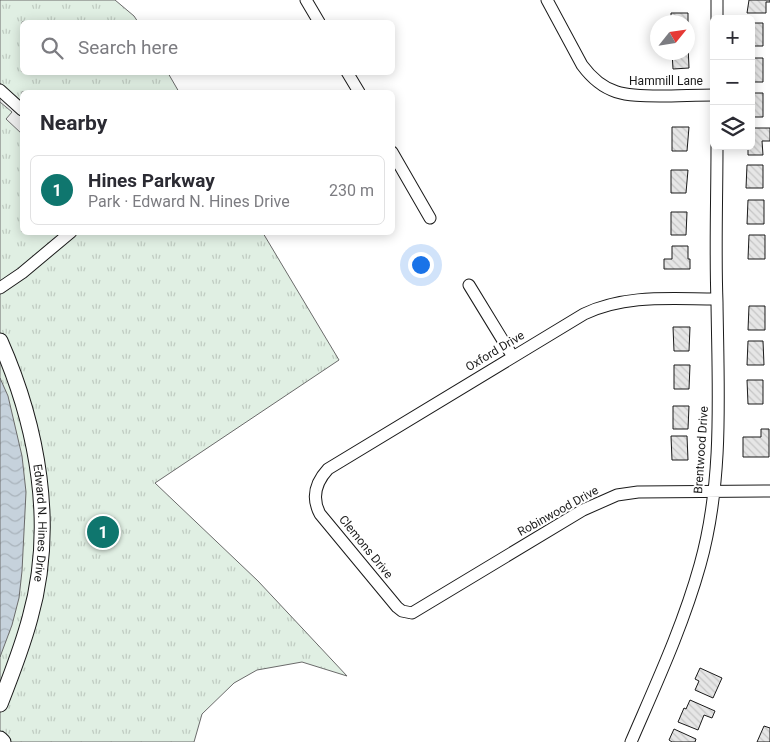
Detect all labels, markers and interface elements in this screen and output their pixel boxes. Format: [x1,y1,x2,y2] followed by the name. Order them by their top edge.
[650,15,695,60] north arrow
[710,15,755,150] map controls
[710,15,755,60] button: +
[20,20,395,75] search box
[38,34,66,62] icon: search
[78,36,178,59] text: Search here
[710,60,755,105] button: −
[629,74,703,88] street label: Hammill Lane
[710,105,755,150] button: layers
[40,111,107,135] text: Nearby
[88,169,215,192] text: Hines Parkway
[52,181,62,200] text: 1
[329,181,374,200] text: 230 m
[88,192,290,211] text: Park · Edward N. Hines Drive
[408,252,434,278] your location
[463,328,527,374] street label: Oxford Drive
[691,406,711,494] street label: Brentwood Drive
[30,463,49,583] street label: Edward N. Hines Drive
[515,483,601,539] street label: Robinwood Drive
[87,513,119,551] pin: 1
[336,513,396,581] street label: Clemons Drive

